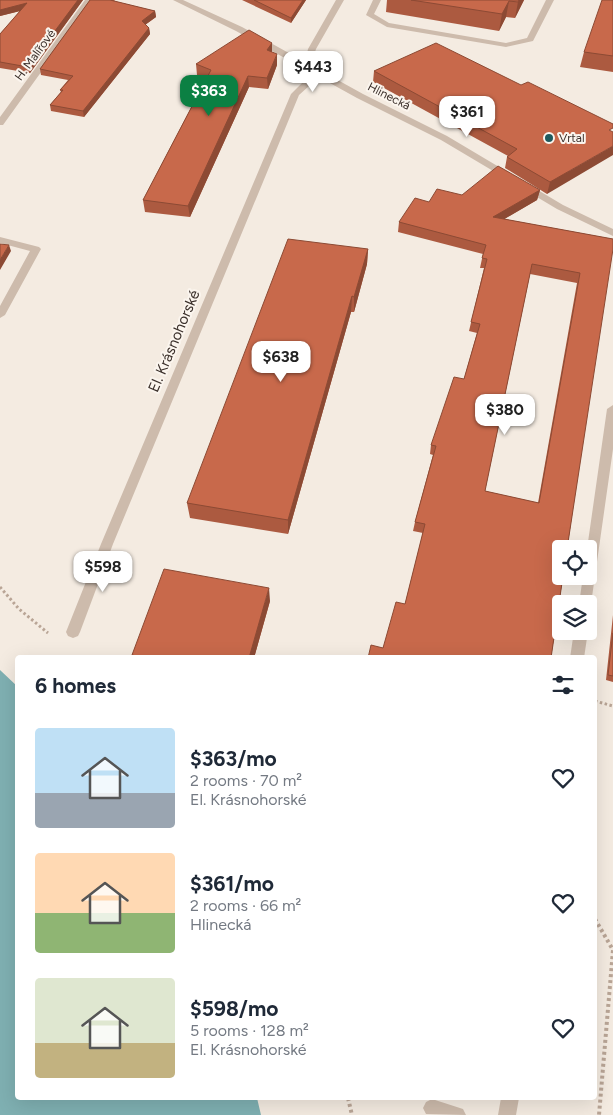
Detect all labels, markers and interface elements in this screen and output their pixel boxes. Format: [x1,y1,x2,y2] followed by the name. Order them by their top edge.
[12,26,58,83] street label: H. Malířové
[283,51,343,93] pin: $443
[294,57,332,76] text: $443
[179,74,239,117] pin: $363
[365,79,413,113] street label: Hlinecká
[191,81,227,100] text: $363
[437,96,497,138] pin: $361
[450,102,484,121] text: $361
[559,131,585,145] place label: Vrtal
[543,132,555,144] marker: Vrtal
[144,287,204,395] street label: El. Krásnohorské
[251,340,311,383] pin: $638
[263,347,299,366] text: $638
[475,394,535,436] pin: $380
[486,400,524,419] text: $380
[552,540,597,640] map controls
[552,540,597,585] button: locate
[73,550,133,593] pin: $598
[84,557,122,576] text: $598
[552,595,597,640] button: layers
[549,671,577,699] icon: filters
[35,673,116,698] text: 6 homes
[190,746,277,771] text: $363/mo
[75,748,135,808] icon: home
[549,764,577,792] icon: heart
[190,771,302,790] text: 2 rooms · 70 m²
[190,790,307,809] text: El. Krásnohorské
[190,871,274,896] text: $361/mo
[75,873,135,933] icon: home
[549,889,577,917] icon: heart
[190,896,301,915] text: 2 rooms · 66 m²
[190,915,251,934] text: Hlinecká
[190,996,278,1021] text: $598/mo
[75,998,135,1058] icon: home
[549,1014,577,1042] icon: heart
[190,1021,309,1040] text: 5 rooms · 128 m²
[190,1040,307,1059] text: El. Krásnohorské

